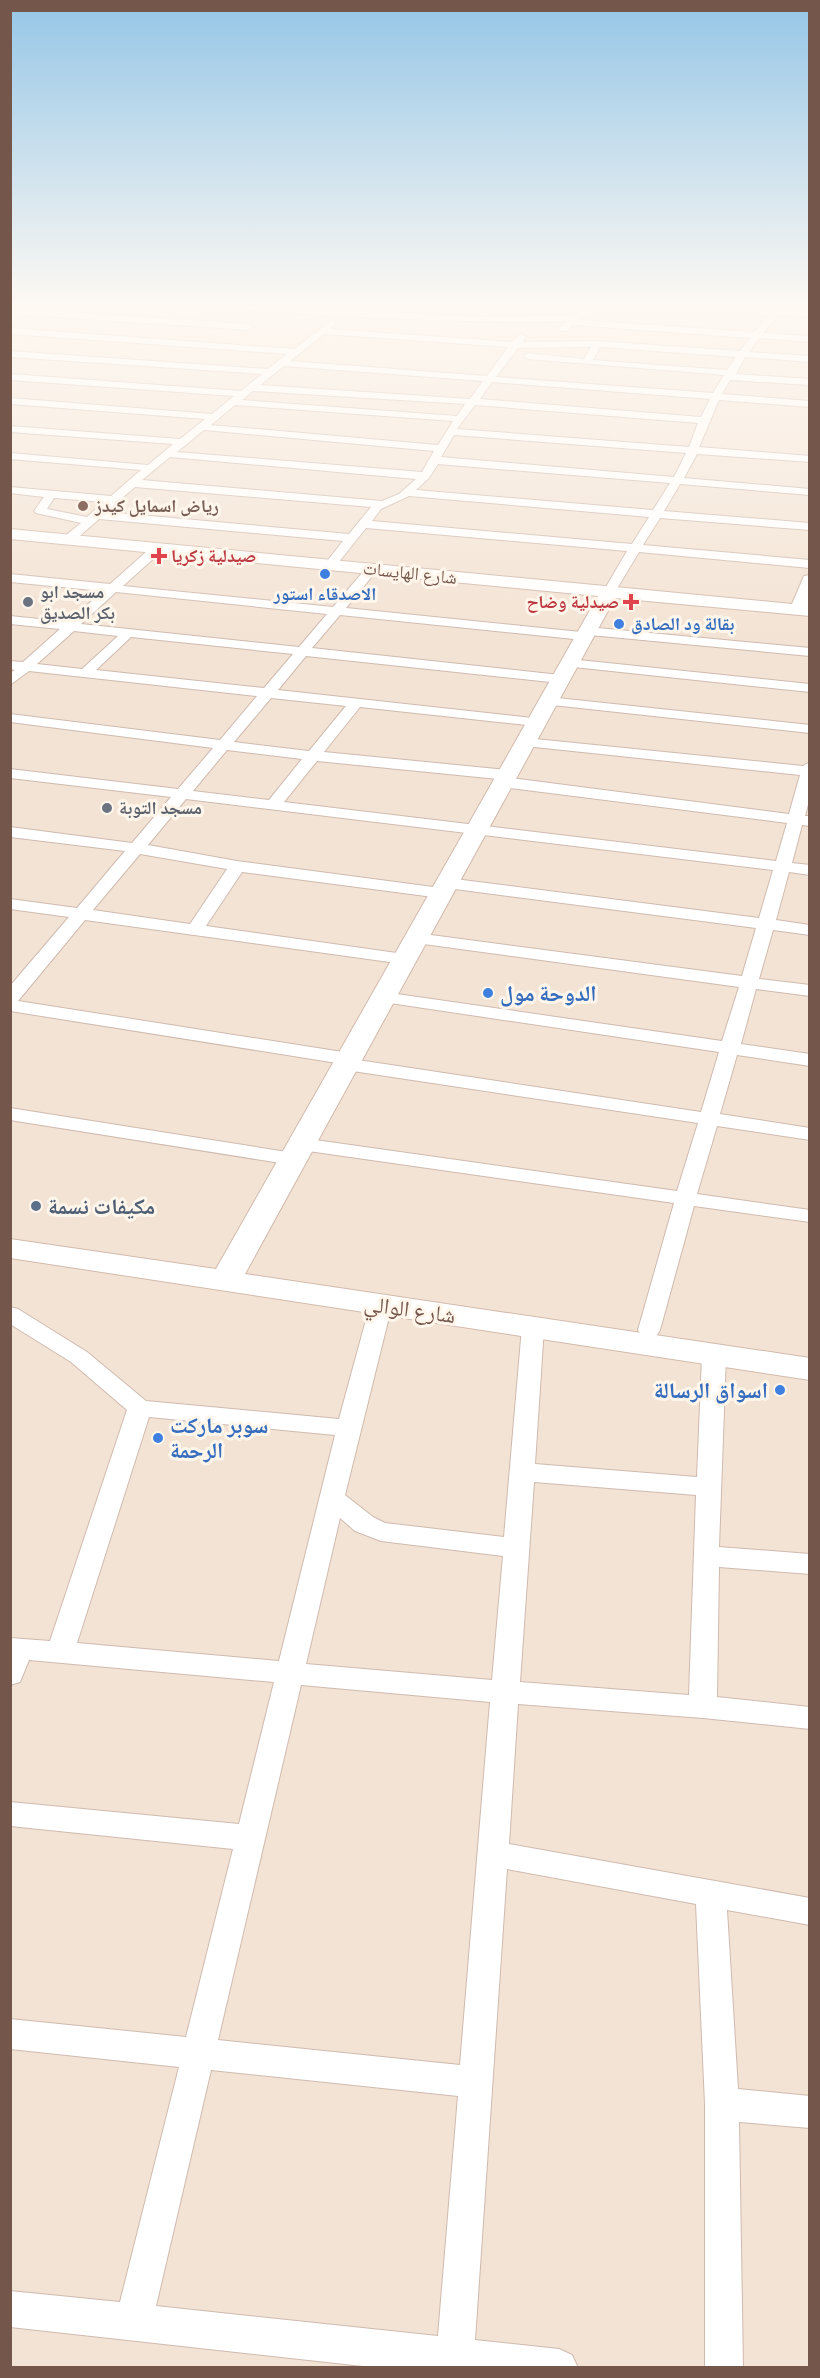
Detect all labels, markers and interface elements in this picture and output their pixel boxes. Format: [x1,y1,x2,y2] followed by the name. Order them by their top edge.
[94,494,219,517] place label: رياض اسمايل كيدز
[76,499,90,513] marker: رياض اسمايل كيدز
[171,544,256,566] place label: صيدلية زكريا
[152,549,166,563] marker: صيدلية زكريا
[362,556,458,589] street label: شارع الهايسات
[318,567,332,581] marker: الاصدقاء استور
[40,580,115,624] place label: مسجد ابو بكر الصديق
[273,582,376,604] place label: الاصدقاء استور
[527,590,619,613] place label: صيدلية وضاح
[21,595,35,609] marker: مسجد ابو بكر الصديق
[624,595,638,609] marker: صيدلية وضاح
[631,612,734,635] place label: بقالة ود الصادق
[612,617,626,631] marker: بقالة ود الصادق
[119,796,202,819] place label: مسجد التوبة
[100,801,114,815] marker: مسجد التوبة
[500,979,597,1007] place label: الدوحة مول
[481,986,495,1000] marker: الدوحة مول
[48,1192,155,1219] place label: مكيفات نسمة
[29,1199,43,1213] marker: مكيفات نسمة
[362,1289,457,1333] street label: شارع الوالي
[654,1376,768,1404] place label: اسواق الرسالة
[773,1383,787,1397] marker: اسواق الرسالة
[170,1411,268,1463] place label: سوبر ماركت الرحمة
[151,1431,165,1445] marker: سوبر ماركت الرحمة

